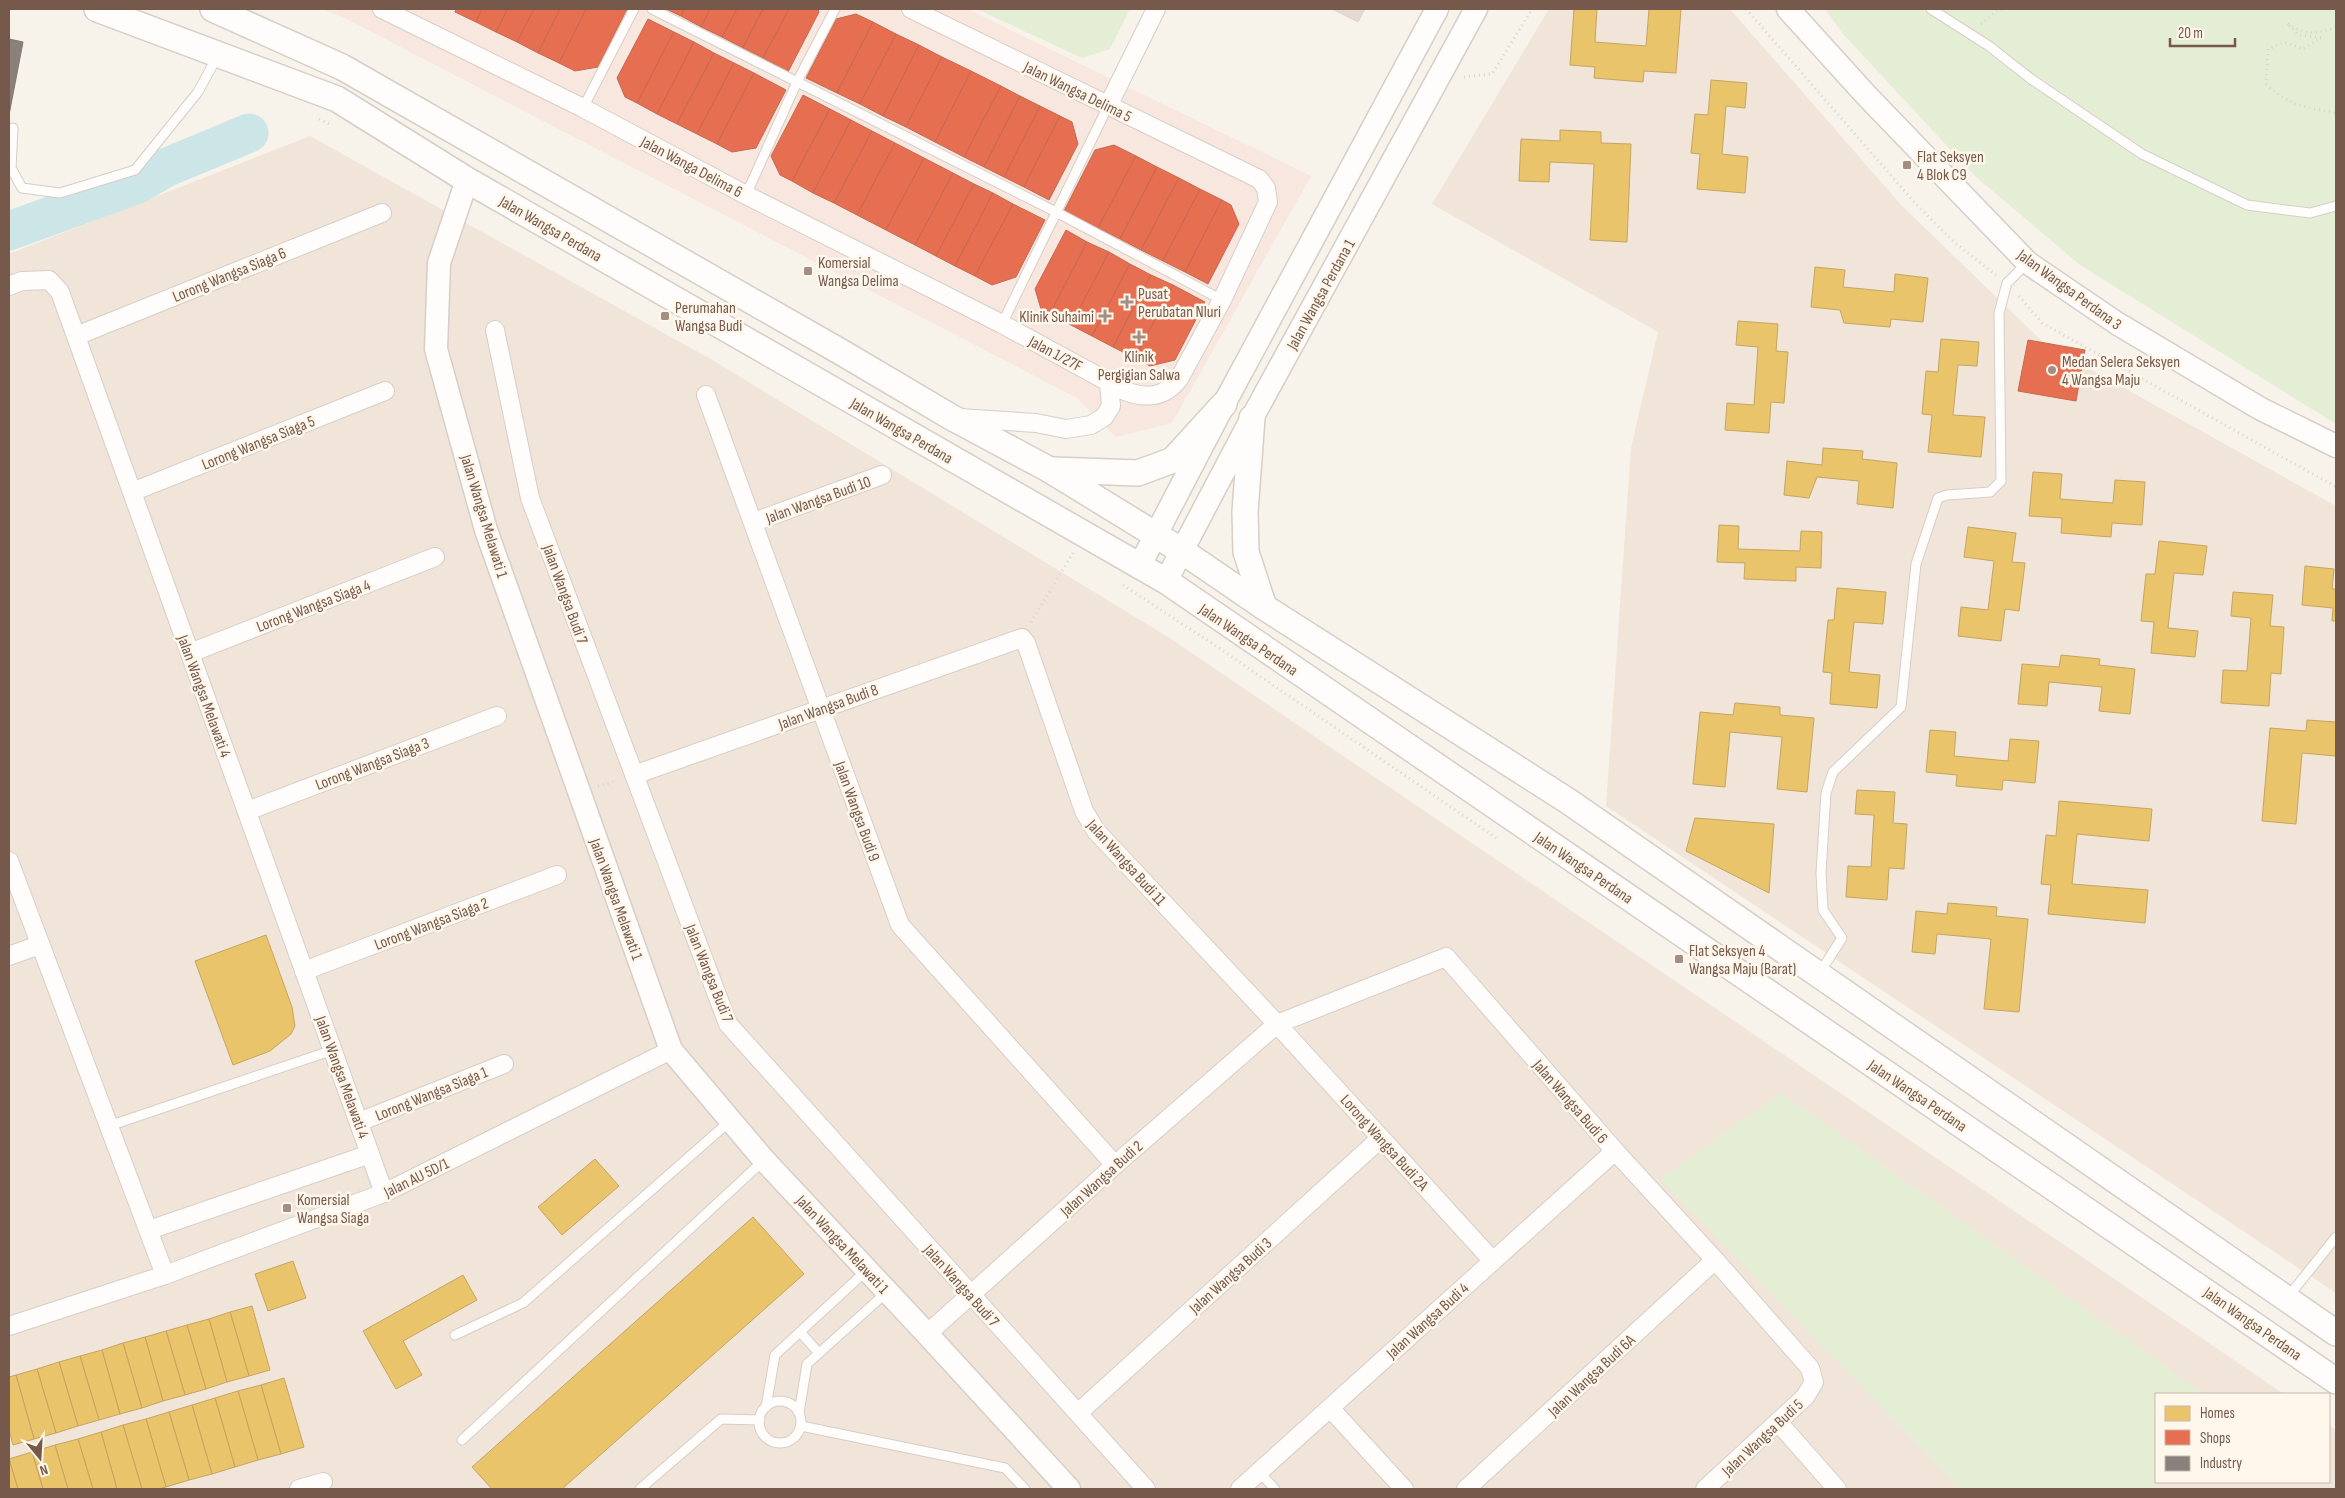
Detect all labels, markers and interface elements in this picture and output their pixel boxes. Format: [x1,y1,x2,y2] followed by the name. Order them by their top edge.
[2170,15,2235,47] scale bar
[2178,24,2203,43] text: 20 m
[1019,58,1134,127] street label: Jalan Wangsa Delima 5
[636,132,745,202] street label: Jalan Wanga Delima 6
[1917,148,1984,185] place label: Flat Seksyen 4 Blok C9
[1901,159,1913,171] marker: Flat Seksyen 4 Blok C9
[495,192,605,266] street label: Jalan Wangsa Perdana
[1283,236,1360,354] street label: Jalan Wangsa Perdana 1
[170,244,289,307] street label: Lorong Wangsa Siaga 6
[2012,245,2125,334] street label: Jalan Wangsa Perdana 3
[818,254,899,291] place label: Komersial Wangsa Delima
[802,265,814,277] marker: Komersial Wangsa Delima
[1138,285,1221,322] place label: Pusat Perubatan Nluri
[1120,295,1134,309] marker: Pusat Perubatan Nluri
[675,299,742,336] place label: Perumahan Wangsa Budi
[1019,308,1094,327] place label: Klinik Suhaimi
[1098,309,1112,323] marker: Klinik Suhaimi
[659,310,671,322] marker: Perumahan Wangsa Budi
[1132,330,1146,344] marker: Klinik Pergigian Salwa
[1024,332,1085,376] street label: Jalan 1/27F
[1098,348,1180,385] place label: Klinik Pergigian Salwa
[2062,353,2180,390] place label: Medan Selera Seksyen 4 Wangsa Maju
[2046,364,2058,376] marker: Medan Selera Seksyen 4 Wangsa Maju
[846,394,956,468] street label: Jalan Wangsa Perdana
[199,412,318,475] street label: Lorong Wangsa Siaga 5
[456,452,511,581] street label: Jalan Wangsa Melawati 1
[762,473,874,529] street label: Jalan Wangsa Budi 10
[538,541,592,647] street label: Jalan Wangsa Budi 7
[254,576,373,637] street label: Lorong Wangsa Siaga 4
[1194,600,1301,680] street label: Jalan Wangsa Perdana
[172,632,235,761] street label: Jalan Wangsa Melawati 4
[775,681,881,735] street label: Jalan Wangsa Budi 8
[313,734,432,795] street label: Lorong Wangsa Siaga 3
[829,758,883,864] street label: Jalan Wangsa Budi 9
[1082,815,1170,910] street label: Jalan Wangsa Budi 11
[1529,828,1636,908] street label: Jalan Wangsa Perdana
[584,835,646,963] street label: Jalan Wangsa Melawati 1
[372,894,491,955] street label: Lorong Wangsa Siaga 2
[680,921,737,1026] street label: Jalan Wangsa Budi 7
[1689,942,1796,979] place label: Flat Seksyen 4 Wangsa Maju (Barat)
[1673,953,1685,965] marker: Flat Seksyen 4 Wangsa Maju (Barat)
[310,1013,373,1142] street label: Jalan Wangsa Melawati 4
[1528,1055,1611,1148] street label: Jalan Wangsa Budi 6
[1863,1056,1970,1136] street label: Jalan Wangsa Perdana
[373,1063,491,1126] street label: Lorong Wangsa Siaga 1
[1336,1091,1432,1195] street label: Lorong Wangsa Budi 2A
[1056,1137,1147,1222] street label: Jalan Wangsa Budi 2
[380,1154,453,1203] street label: Jalan AU 5D/1
[297,1191,369,1228] place label: Komersial Wangsa Siaga
[791,1191,893,1298] street label: Jalan Wangsa Melawati 1
[281,1202,293,1214] marker: Komersial Wangsa Siaga
[1185,1234,1276,1319] street label: Jalan Wangsa Budi 3
[918,1240,1003,1331] street label: Jalan Wangsa Budi 7
[1382,1279,1473,1364] street label: Jalan Wangsa Budi 4
[2199,1283,2305,1365] street label: Jalan Wangsa Perdana
[1544,1331,1639,1422] street label: Jalan Wangsa Budi 6A
[2155,1393,2330,1483] legend
[1718,1396,1808,1481] street label: Jalan Wangsa Budi 5
[2200,1404,2235,1423] text: Homes
[2200,1429,2231,1448] text: Shops
[15,1433,65,1483] north arrow
[2200,1454,2242,1473] text: Industry
[38,1461,50,1479] text: N

